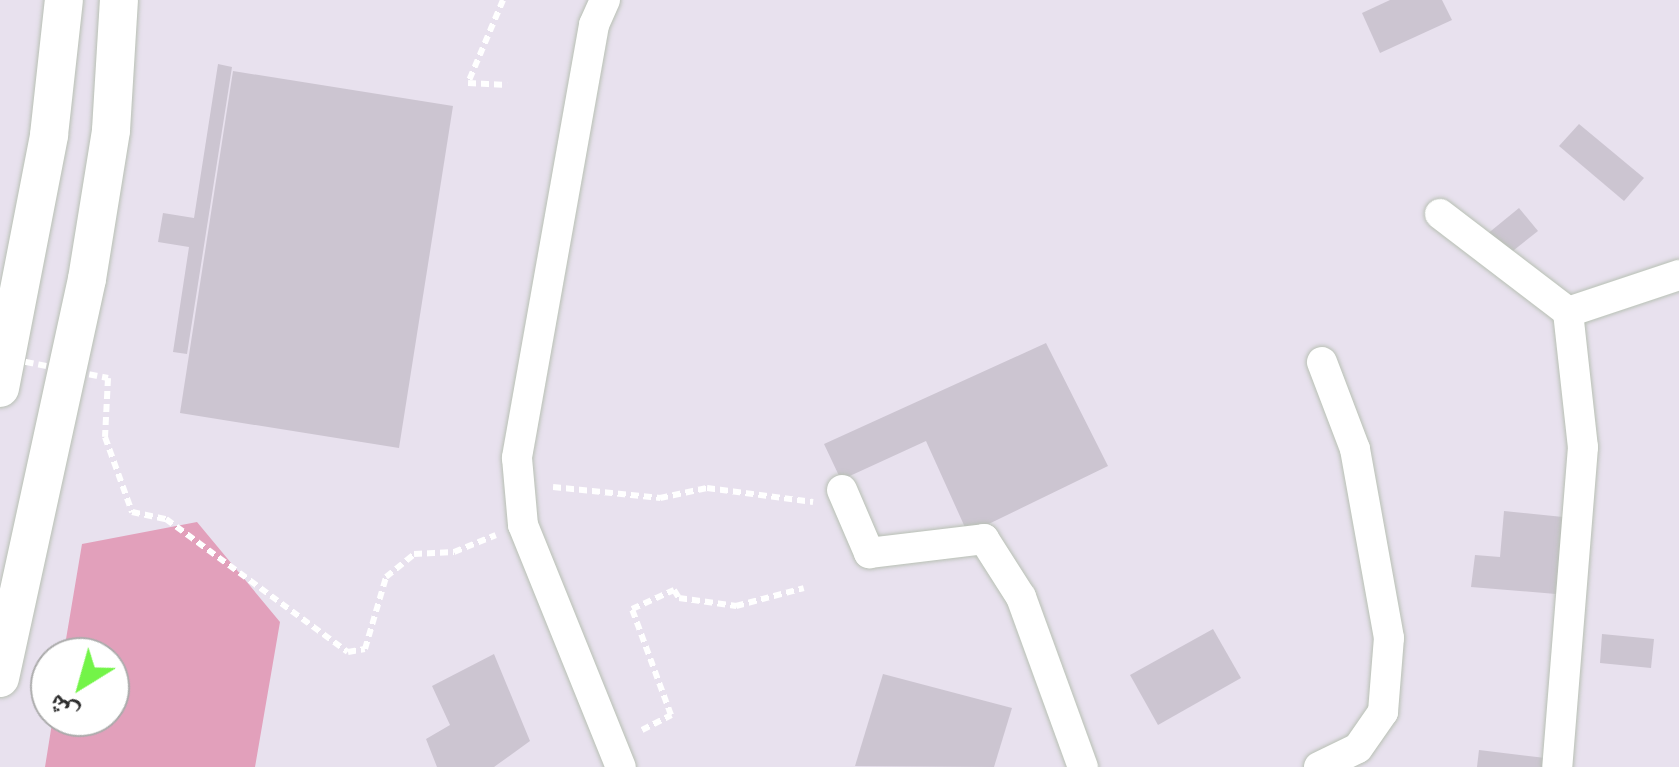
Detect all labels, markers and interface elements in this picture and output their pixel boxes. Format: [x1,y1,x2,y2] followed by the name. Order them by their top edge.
[30,637,130,737] north arrow
[41,688,85,732] text: ش

